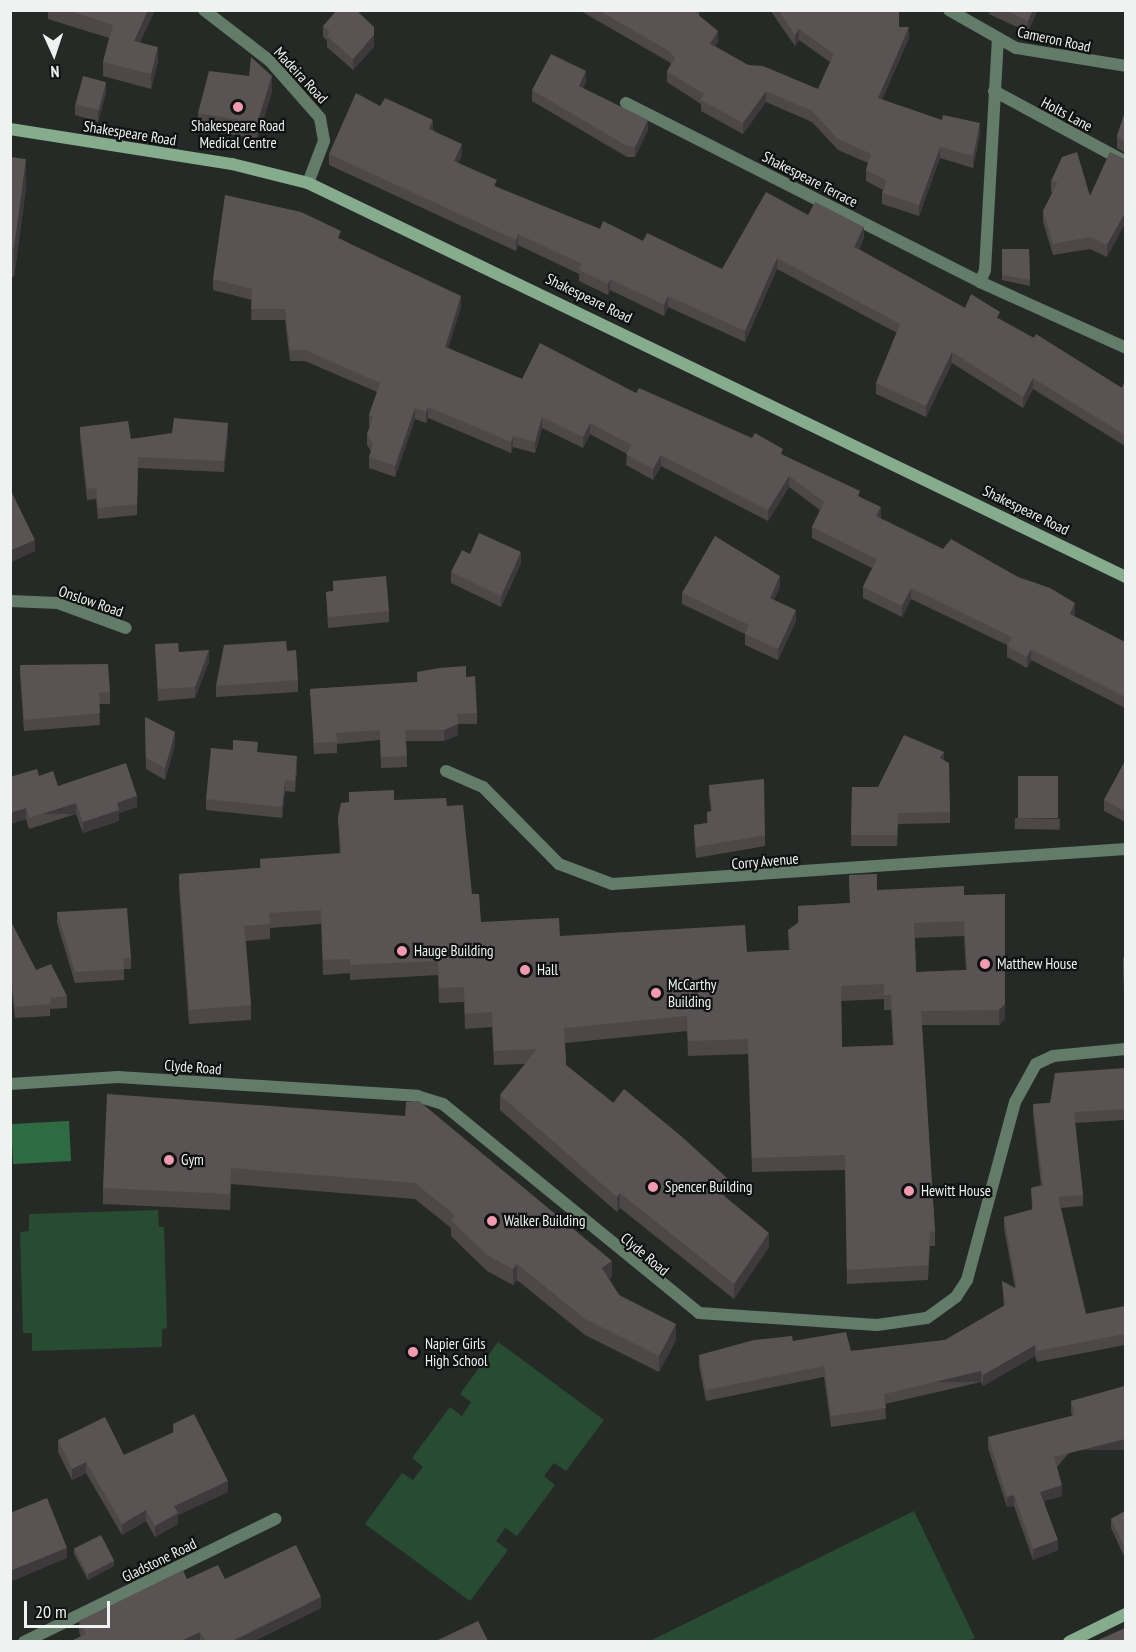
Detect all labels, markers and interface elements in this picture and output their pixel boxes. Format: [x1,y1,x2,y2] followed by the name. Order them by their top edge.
[1016,22,1092,56] street label: Cameron Road
[24,24,84,84] north arrow
[270,43,332,107] street label: Madeira Road
[50,62,60,82] text: N
[1038,93,1096,135] street label: Holts Lane
[231,100,245,114] marker: Shakespeare Road Medical Centre
[191,116,285,151] place label: Shakespeare Road Medical Centre
[82,117,178,149] street label: Shakespeare Road
[759,147,861,211] street label: Shakespeare Terrace
[543,269,635,327] street label: Shakespeare Road
[980,481,1072,539] street label: Shakespeare Road
[56,582,126,620] street label: Onslow Road
[730,849,800,873] street label: Corry Avenue
[414,942,494,960] place label: Hauge Building
[395,944,409,958] marker: Hauge Building
[997,955,1078,973] place label: Matthew House
[978,957,992,971] marker: Matthew House
[537,961,558,979] place label: Hall
[518,963,532,977] marker: Hall
[668,975,716,1010] place label: McCarthy Building
[649,986,663,1000] marker: McCarthy Building
[164,1056,222,1078] street label: Clyde Road
[181,1151,204,1169] place label: Gym
[162,1153,176,1167] marker: Gym
[665,1178,752,1196] place label: Spencer Building
[646,1180,660,1194] marker: Spencer Building
[921,1182,991,1200] place label: Hewitt House
[902,1184,916,1198] marker: Hewitt House
[504,1212,585,1230] place label: Walker Building
[485,1214,499,1228] marker: Walker Building
[617,1229,673,1279] street label: Clyde Road
[425,1334,487,1369] place label: Napier Girls High School
[406,1345,420,1359] marker: Napier Girls High School
[119,1534,199,1586] street label: Gladstone Road
[27,1589,112,1627] scale bar
[35,1600,67,1623] text: 20 m

